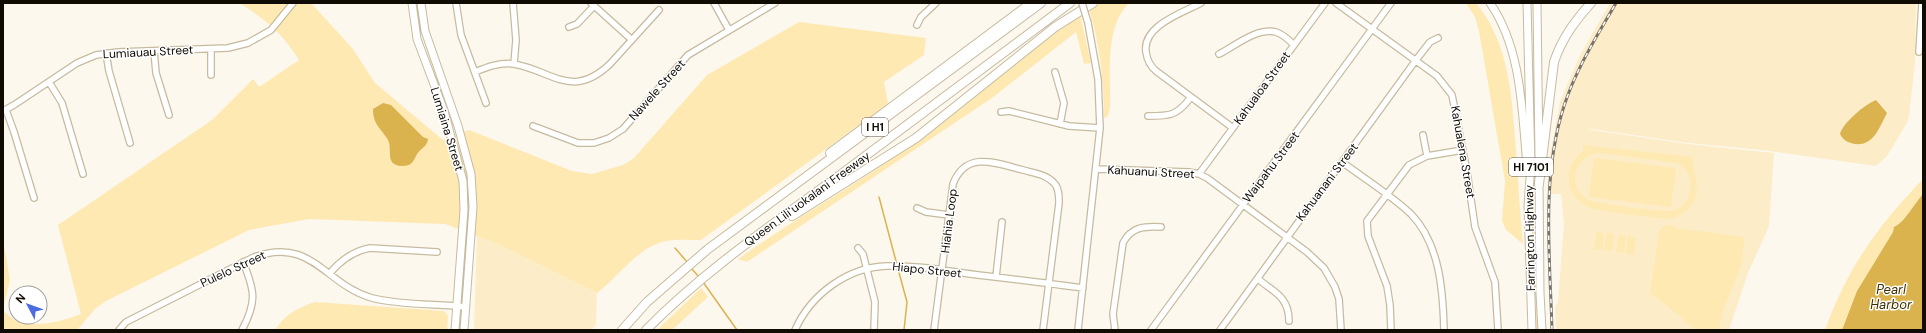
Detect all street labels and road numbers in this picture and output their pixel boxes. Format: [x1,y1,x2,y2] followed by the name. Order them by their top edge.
[102,42,194,62] street label: Lumiauau Street
[1230,48,1294,128] street label: Kahualoa Street
[625,56,689,124] street label: Nawele Street
[427,85,467,173] street label: Lumiaina Street
[1447,104,1479,200] street label: Kahualena Street
[862,118,888,136] road number: I H1
[1239,128,1303,206] street label: Waipahu Street
[1292,139,1362,224] street label: Kahuanani Street
[741,148,873,250] street label: Queen Liliʻuokalani Freeway
[1509,158,1553,176] road number: HI 7101
[1107,162,1195,182] street label: Kahuanui Street
[1521,184,1539,291] street label: Farrington Highway
[937,188,961,254] street label: Hiahia Loop
[198,247,269,291] street label: Pulelo Street
[892,258,963,282] street label: Hiapo Street

